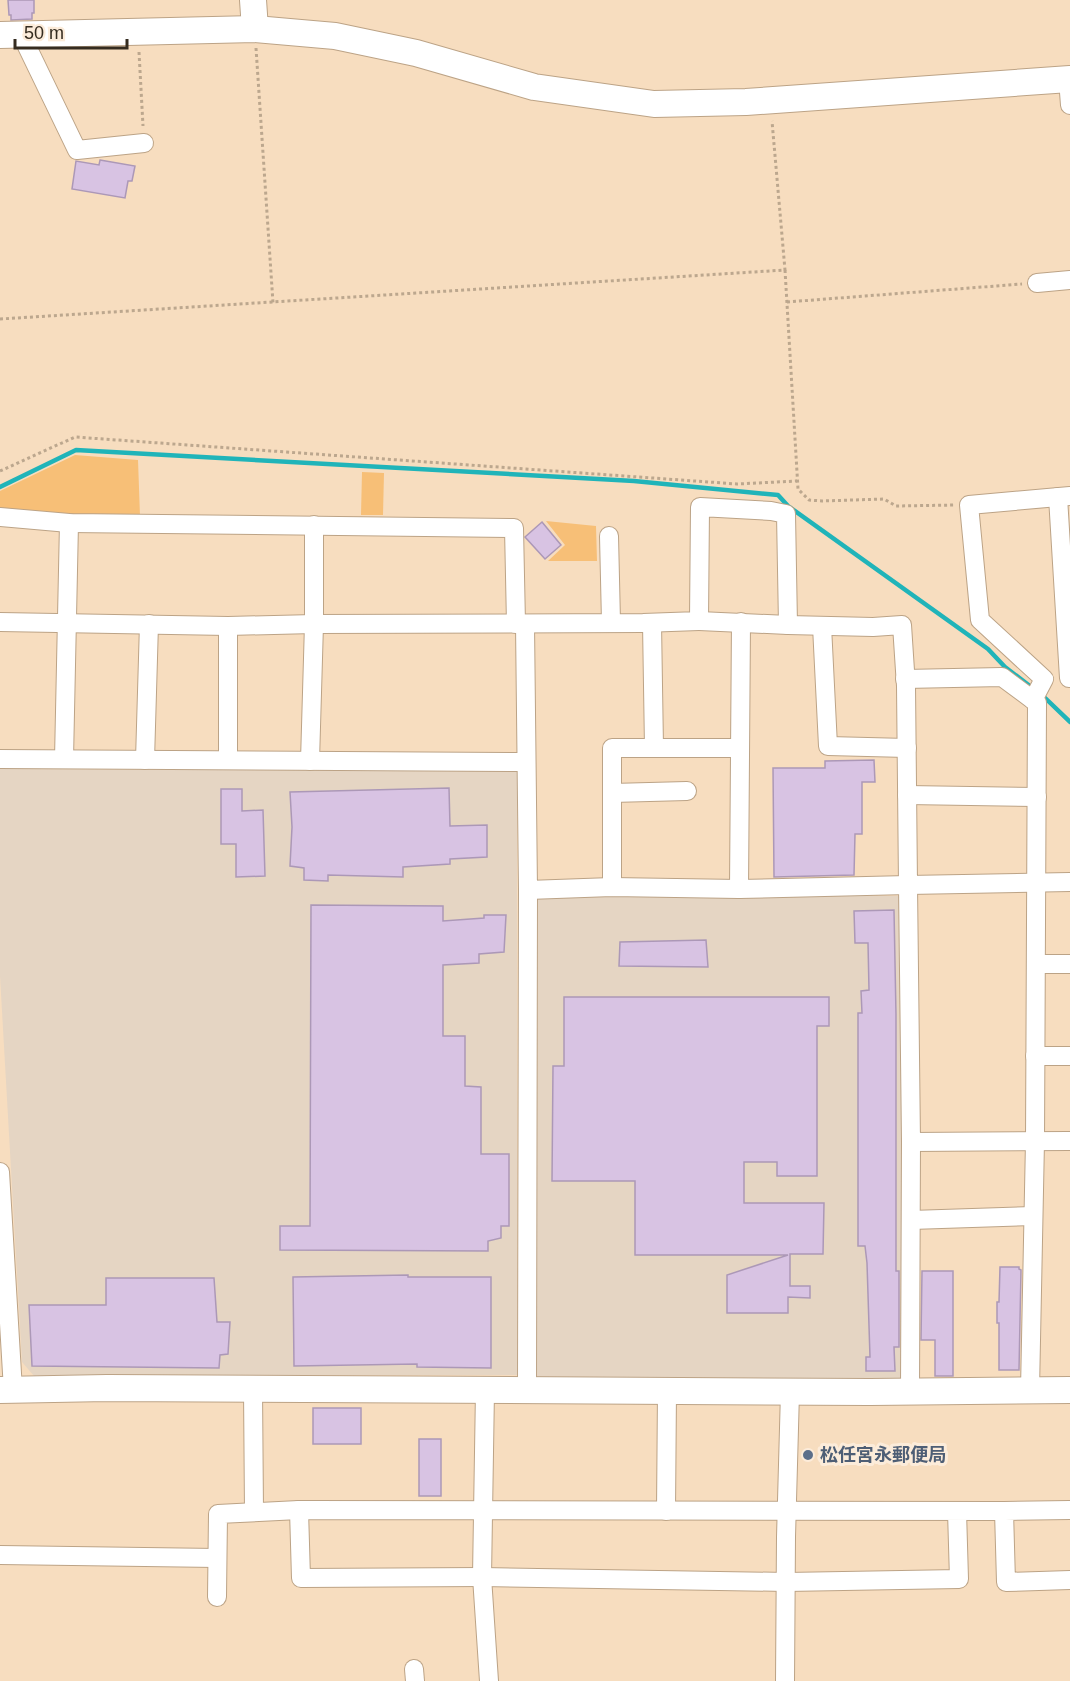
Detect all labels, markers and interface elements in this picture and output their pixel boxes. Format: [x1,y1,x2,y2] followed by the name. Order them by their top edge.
[15,12,128,50] scale bar
[24,23,64,43] text: 50 m
[820,1445,946,1465] place label: 松任宮永郵便局
[801,1448,815,1462] marker: 松任宮永郵便局

